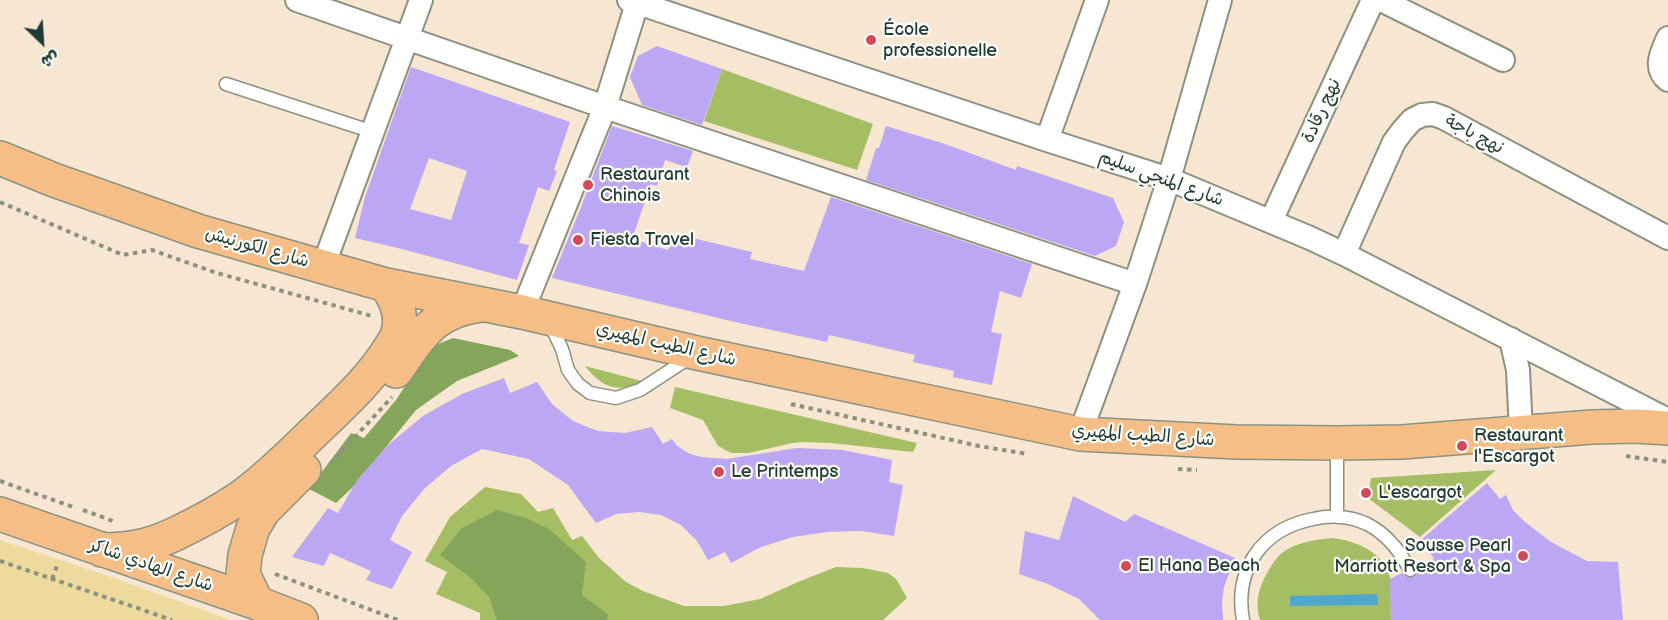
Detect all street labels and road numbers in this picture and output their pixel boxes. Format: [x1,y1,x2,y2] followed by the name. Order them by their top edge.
[1298,75,1346,147] street label: نهج رقادة
[1441,111,1507,159] street label: نهج باجة
[1096,146,1226,212] street label: شارع المنجي سليم
[203,223,311,273] street label: شارع الكورنيش
[594,318,738,372] street label: شارع الطيب المهيري
[1071,420,1215,452] street label: شارع الطيب المهيري
[86,535,216,597] street label: شارع الهادي شاكر

